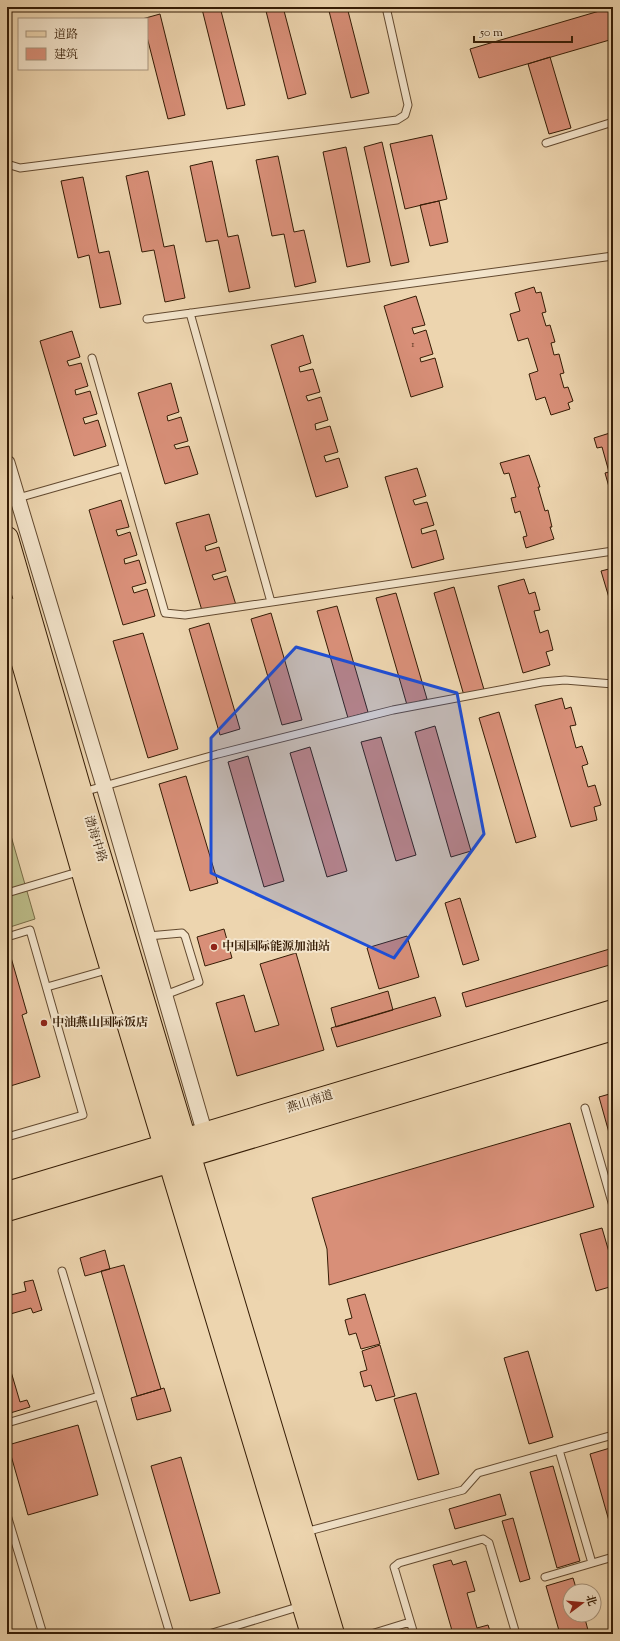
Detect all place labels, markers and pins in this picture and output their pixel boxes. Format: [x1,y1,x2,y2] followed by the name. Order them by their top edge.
[222,938,330,956] place label: 中国国际能源加油站
[209,942,219,952] marker: 中国国际能源加油站
[52,1014,148,1032] place label: 中油燕山国际饭店
[39,1018,49,1028] marker: 中油燕山国际饭店

